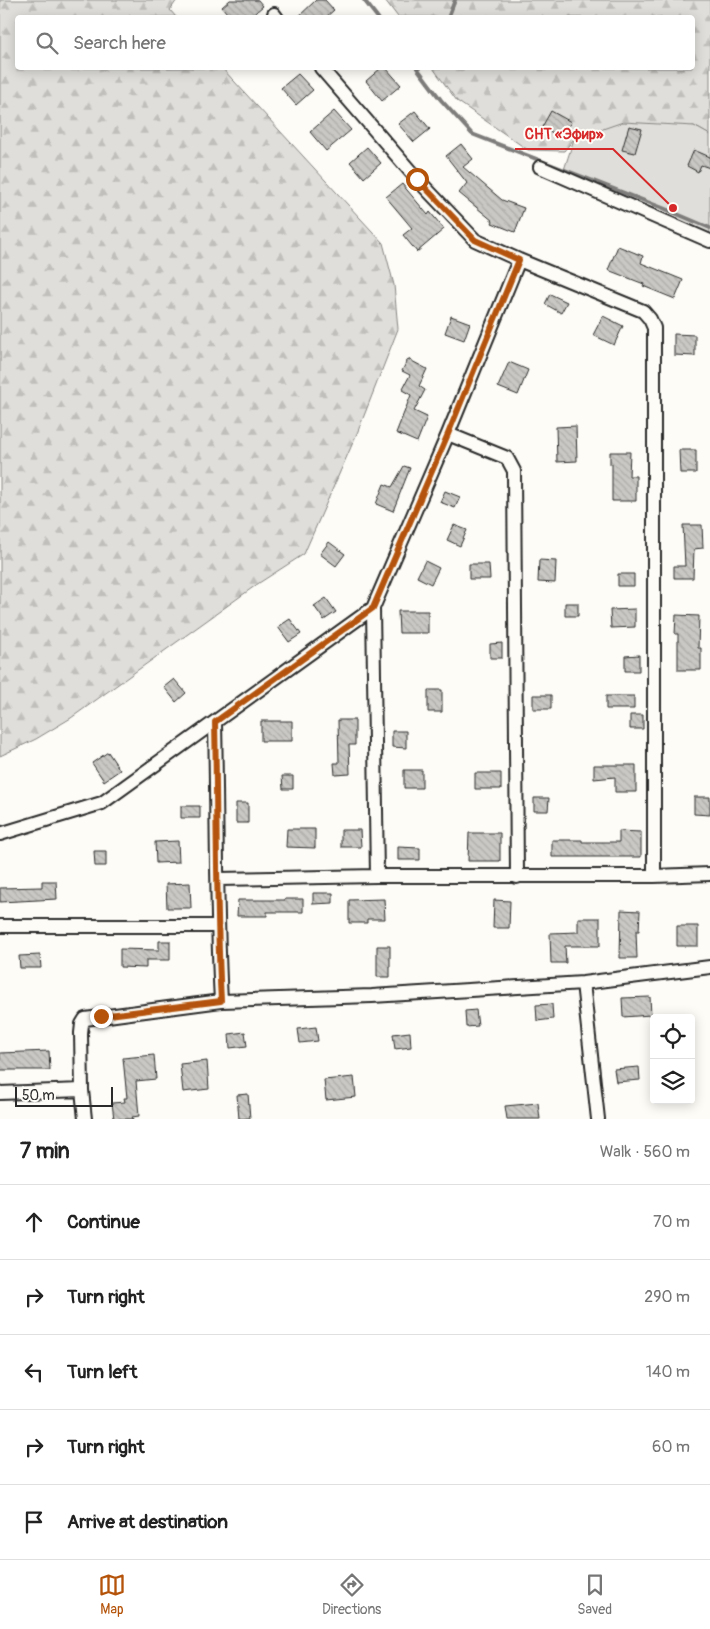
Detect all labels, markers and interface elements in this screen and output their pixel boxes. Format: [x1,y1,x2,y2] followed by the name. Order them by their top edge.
[15,15,695,70] search box
[33,29,61,57] icon: search
[73,31,166,55] text: Search here
[515,119,613,149] callout: СНТ «Эфир»
[525,125,604,144] text: СНТ «Эфир»
[406,168,429,191] route start
[90,1005,113,1028] route end
[650,1014,695,1104] map controls
[650,1014,695,1059] button: locate
[650,1059,695,1104] button: layers
[15,1084,112,1107] scale bar
[22,1087,55,1104] text: 50 m
[20,1138,70,1165] text: 7 min
[600,1142,690,1162] text: Walk · 560 m
[20,1208,48,1236] icon: ahead
[67,1210,140,1234] text: Continue
[653,1212,690,1232] text: 70 m
[20,1283,48,1311] icon: right
[67,1285,145,1309] text: Turn right
[644,1287,690,1307] text: 290 m
[20,1358,48,1386] icon: left
[67,1360,137,1384] text: Turn left
[646,1362,690,1382] text: 140 m
[20,1433,48,1461] icon: right
[67,1435,145,1459] text: Turn right
[652,1437,690,1457] text: 60 m
[20,1508,48,1536] icon: arrive
[67,1510,228,1534] text: Arrive at destination
[98,1571,126,1618] tab: Map
[322,1571,381,1618] tab: Directions
[577,1571,612,1618] tab: Saved

